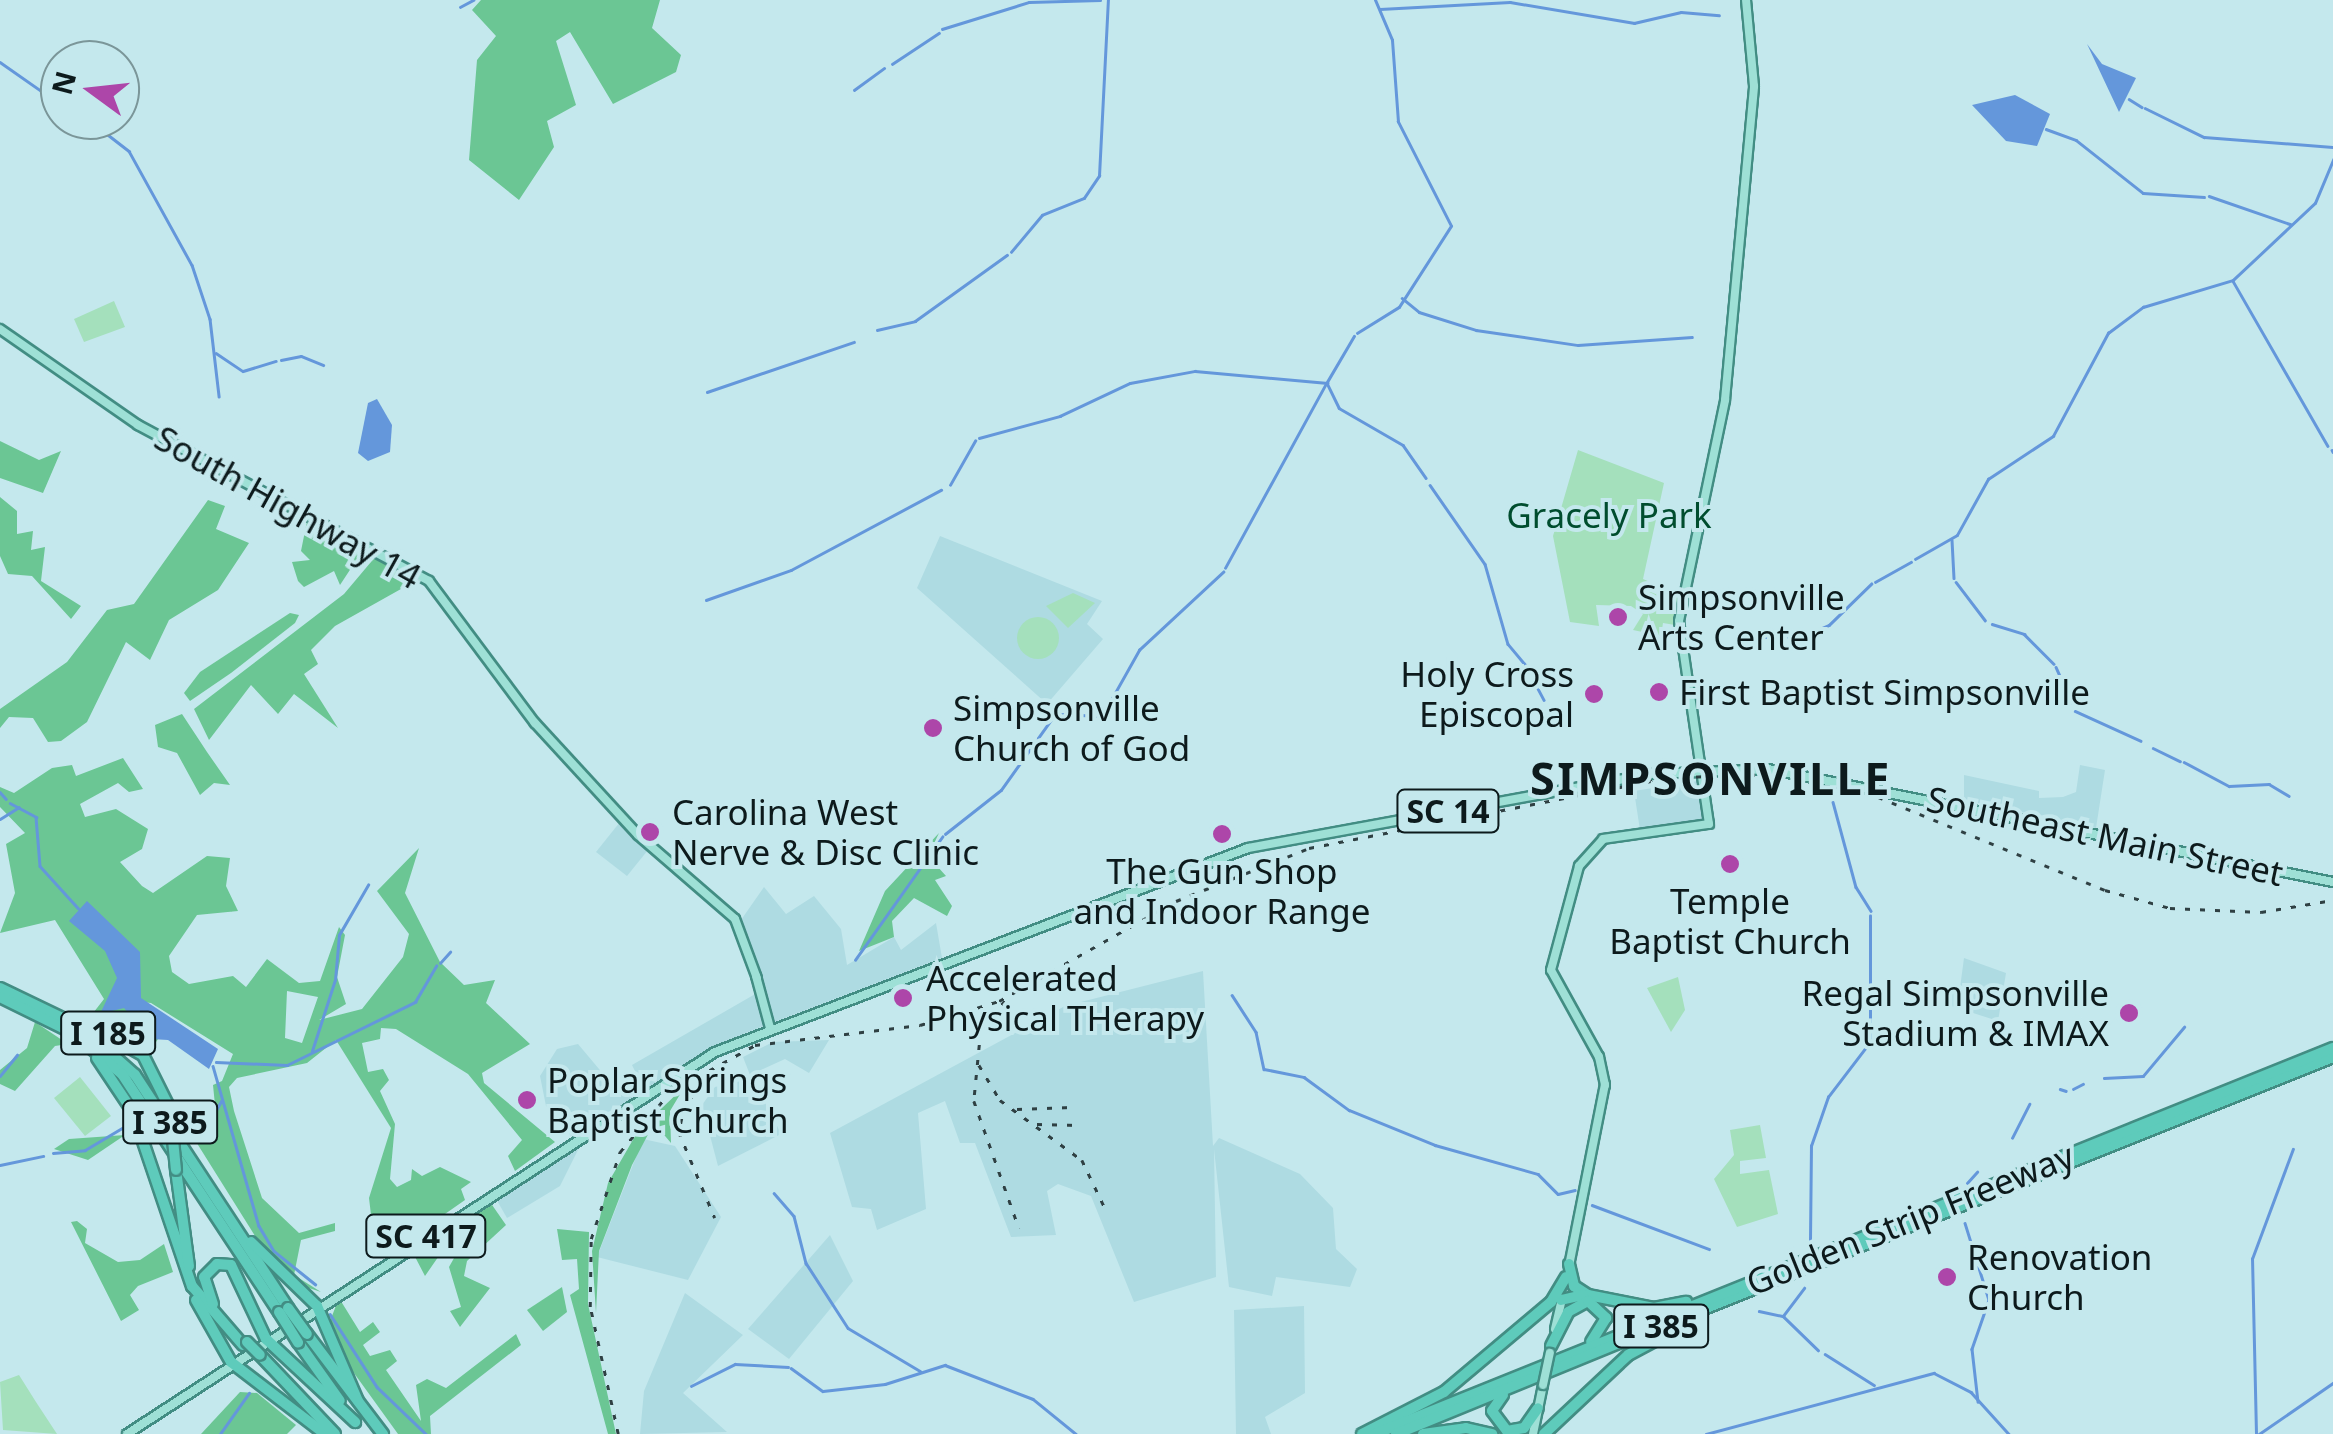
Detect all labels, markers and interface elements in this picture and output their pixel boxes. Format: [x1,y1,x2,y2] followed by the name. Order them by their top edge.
[40,40,140,140] north arrow
[42,67,84,99] text: N
[148,416,428,598] street label: South Highway 14
[1506,494,1712,536] park label: Gracely Park
[1638,576,1845,658] place label: Simpsonville Arts Center
[1607,606,1629,628] marker: Simpsonville Arts Center
[1400,653,1574,735] place label: Holy Cross Episcopal
[1679,671,2090,713] place label: First Baptist Simpsonville
[1648,681,1670,703] marker: First Baptist Simpsonville
[1583,683,1605,705] marker: Holy Cross Episcopal
[953,687,1190,769] place label: Simpsonville Church of God
[922,717,944,739] marker: Simpsonville Church of God
[1530,751,1892,805] district label: SIMPSONVILLE
[1923,778,2287,894] street label: Southeast Main Street
[1396,784,1500,838] road number: SC 14
[672,791,979,873] place label: Carolina West Nerve & Disc Clinic
[637,819,663,845] marker: Carolina West Nerve & Disc Clinic
[1211,823,1233,845] marker: The Gun Shop and Indoor Range
[1073,850,1371,932] place label: The Gun Shop and Indoor Range
[1719,853,1741,875] marker: Temple Baptist Church
[1609,880,1851,962] place label: Temple Baptist Church
[926,957,1204,1039] place label: Accelerated Physical THerapy
[1802,972,2109,1054] place label: Regal Simpsonville Stadium & IMAX
[890,985,916,1011] marker: Accelerated Physical THerapy
[2118,1002,2140,1024] marker: Regal Simpsonville Stadium & IMAX
[58,1006,158,1060] road number: I 185
[547,1059,789,1141] place label: Poplar Springs Baptist Church
[516,1089,538,1111] marker: Poplar Springs Baptist Church
[120,1095,220,1149] road number: I 385
[1740,1134,2080,1304] street label: Golden Strip Freeway
[364,1209,488,1263] road number: SC 417
[1967,1236,2152,1318] place label: Renovation Church
[1936,1266,1958,1288] marker: Renovation Church
[1611,1299,1711,1353] road number: I 385

